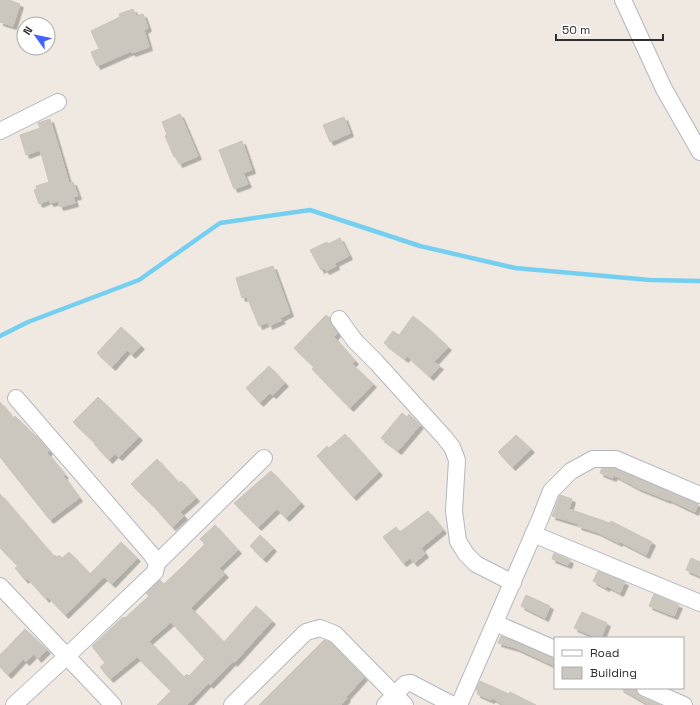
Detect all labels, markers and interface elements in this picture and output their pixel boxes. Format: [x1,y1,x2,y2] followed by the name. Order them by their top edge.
[16,16,56,56] north arrow
[556,16,663,42] scale bar
[562,22,590,38] text: 50 m
[20,24,35,37] text: N
[554,637,684,689] legend
[590,645,619,661] text: Road
[590,665,637,681] text: Building

